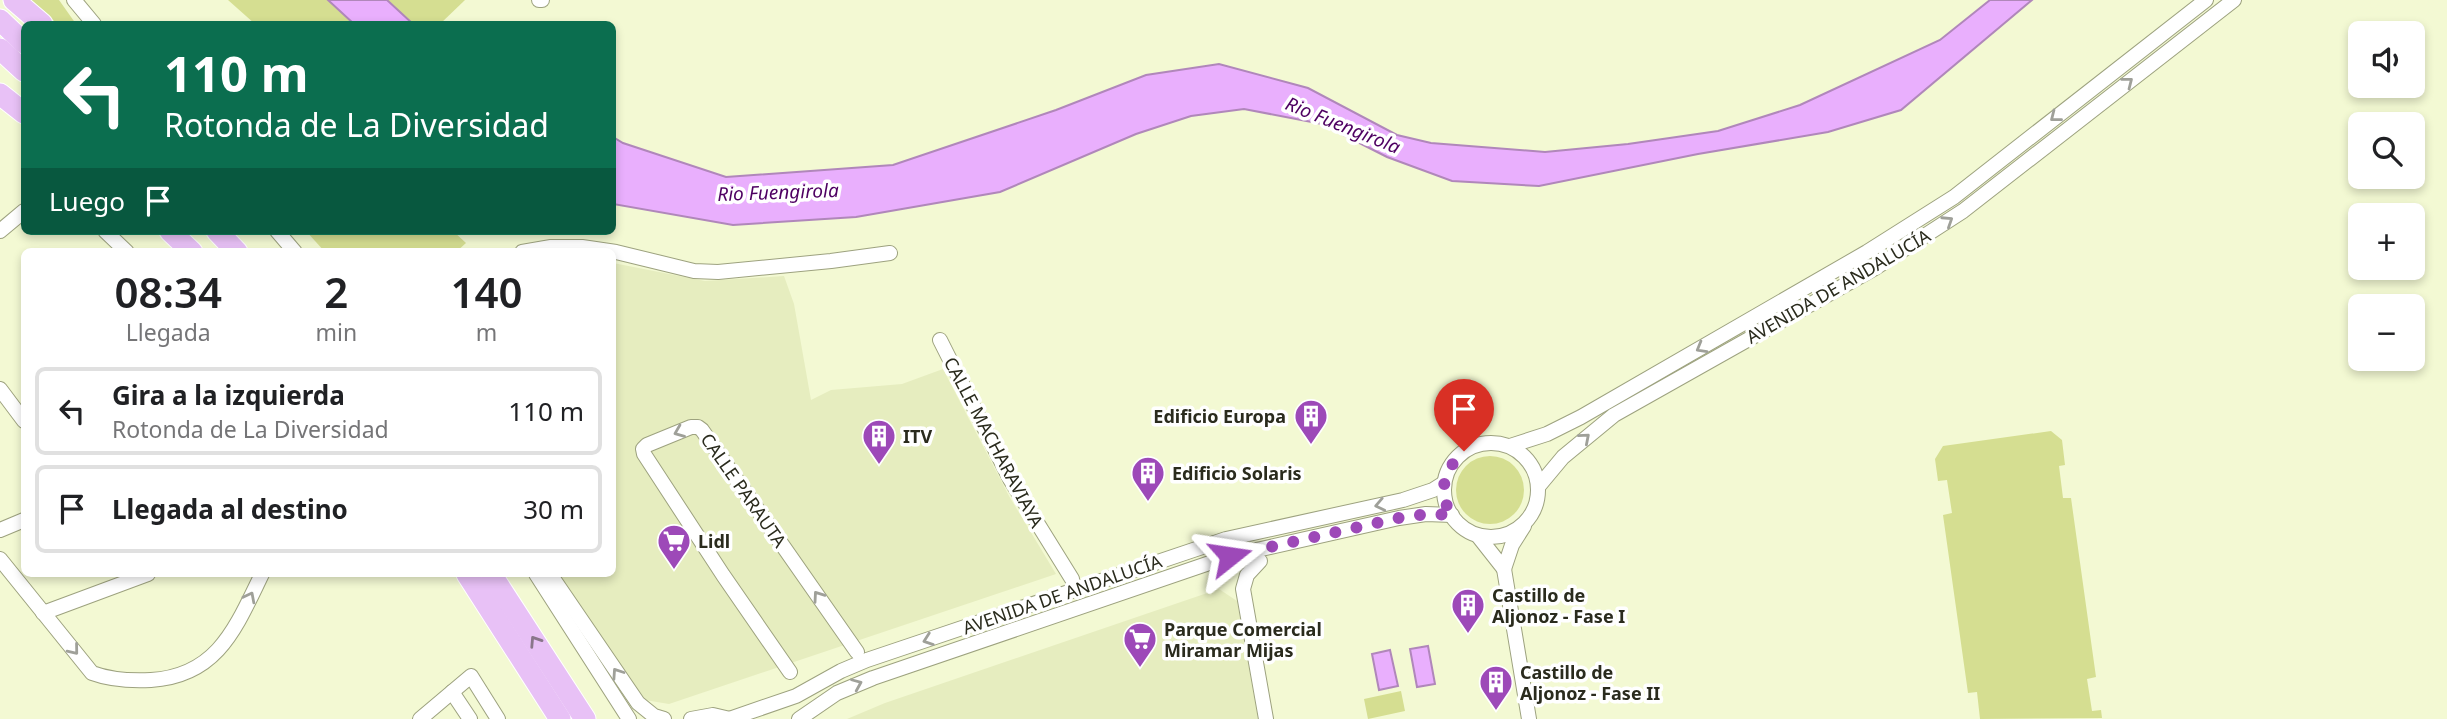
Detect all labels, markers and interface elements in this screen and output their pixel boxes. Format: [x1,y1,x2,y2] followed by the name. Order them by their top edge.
[2348,21,2425,371] map controls
[2348,21,2425,98] button: sound
[164,40,309,106] text: 110 m
[49,49,140,140] icon: left
[2121,78,2133,91] one-way arrow
[1282,90,1404,160] water label: Rio Fuengirola
[164,103,549,146] text: Rotonda de La Diversidad
[2051,109,2063,122] one-way arrow
[2348,112,2425,189] button: search
[717,177,839,207] water label: Rio Fuengirola
[139,182,177,220] icon: arrive
[49,183,125,219] text: Luego
[2348,203,2425,280] button: +
[1940,216,1953,229] one-way arrow
[1741,223,1935,349] street label: AVENIDA DE ANDALUCÍA
[114,263,222,320] text: 08:34
[324,263,348,320] text: 2
[451,263,523,320] text: 140
[2348,294,2425,371] button: −
[126,316,211,348] text: Llegada
[315,316,357,348] text: min
[476,316,497,348] text: m
[1696,340,1708,353] one-way arrow
[939,352,1049,532] street label: CALLE MACHARAVIAYA
[112,377,345,413] text: Gira a la izquierda
[1434,379,1494,451] pin
[1445,390,1483,428] icon: arrive
[53,392,91,430] icon: left
[508,393,584,429] text: 110 m
[1292,397,1330,446] building icon: Edificio Europa
[1153,404,1286,428] place label: Edificio Europa
[112,413,389,445] text: Rotonda de La Diversidad
[860,417,898,466] building icon: ITV
[674,423,686,437] one-way arrow
[903,424,932,448] place label: ITV
[696,428,793,552] street label: CALLE PARAUTA
[1577,434,1590,446] one-way arrow
[1129,454,1167,503] building icon: Edificio Solaris
[1172,461,1302,485] place label: Edificio Solaris
[53,490,91,528] icon: arrive
[112,491,348,527] text: Llegada al destino
[523,491,584,527] text: 30 m
[1374,496,1386,511] one-way arrow
[1193,519,1267,593] position arrow
[655,522,693,571] supermarket icon: Lidl
[698,529,730,553] place label: Lidl
[959,548,1165,639] street label: AVENIDA DE ANDALUCÍA
[1492,583,1625,628] place label: Castillo de Aljonoz - Fase I
[1449,586,1487,635] building icon: Castillo de Aljonoz - Fase I
[813,590,826,603] one-way arrow
[242,592,256,604] one-way arrow
[1164,617,1322,662] place label: Parque Comercial Miramar Mijas
[1121,620,1159,669] supermarket icon: Parque Comercial Miramar Mijas
[922,632,934,646] one-way arrow
[531,636,543,649] one-way arrow
[65,643,78,655] one-way arrow
[1520,660,1660,705] place label: Castillo de Aljonoz - Fase II
[1477,663,1515,712] building icon: Castillo de Aljonoz - Fase II
[613,668,625,681] one-way arrow
[851,679,863,693] one-way arrow

